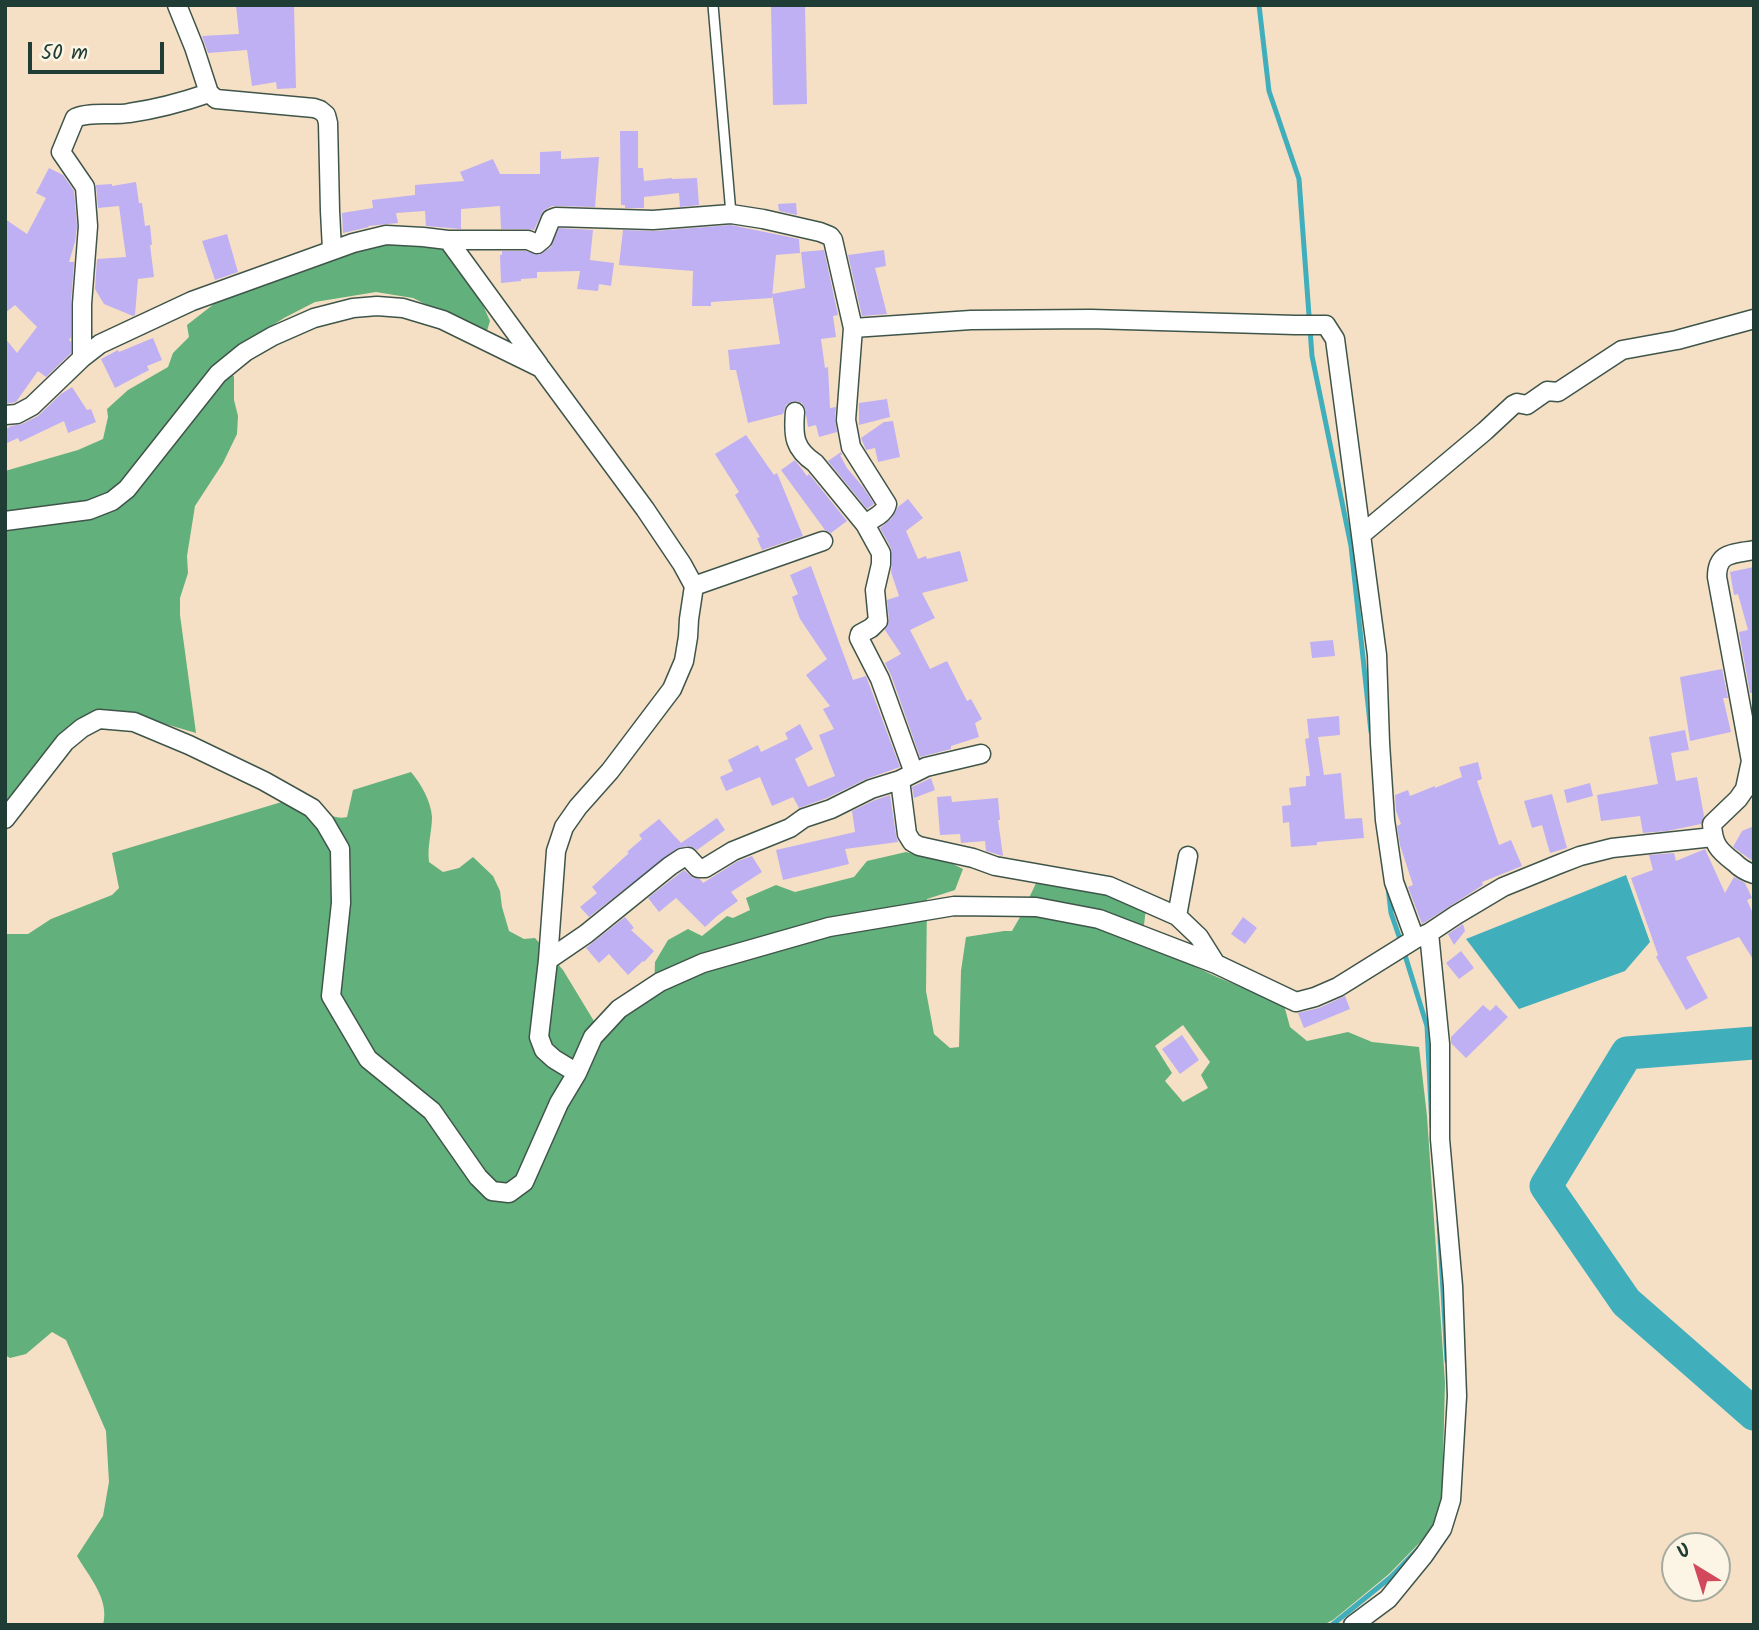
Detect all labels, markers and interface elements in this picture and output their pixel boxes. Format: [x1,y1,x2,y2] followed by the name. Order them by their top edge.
[32,28,168,72] scale bar
[41,37,88,70] text: 50 m
[1661,1532,1731,1602] north arrow
[1671,1537,1698,1567] text: U

